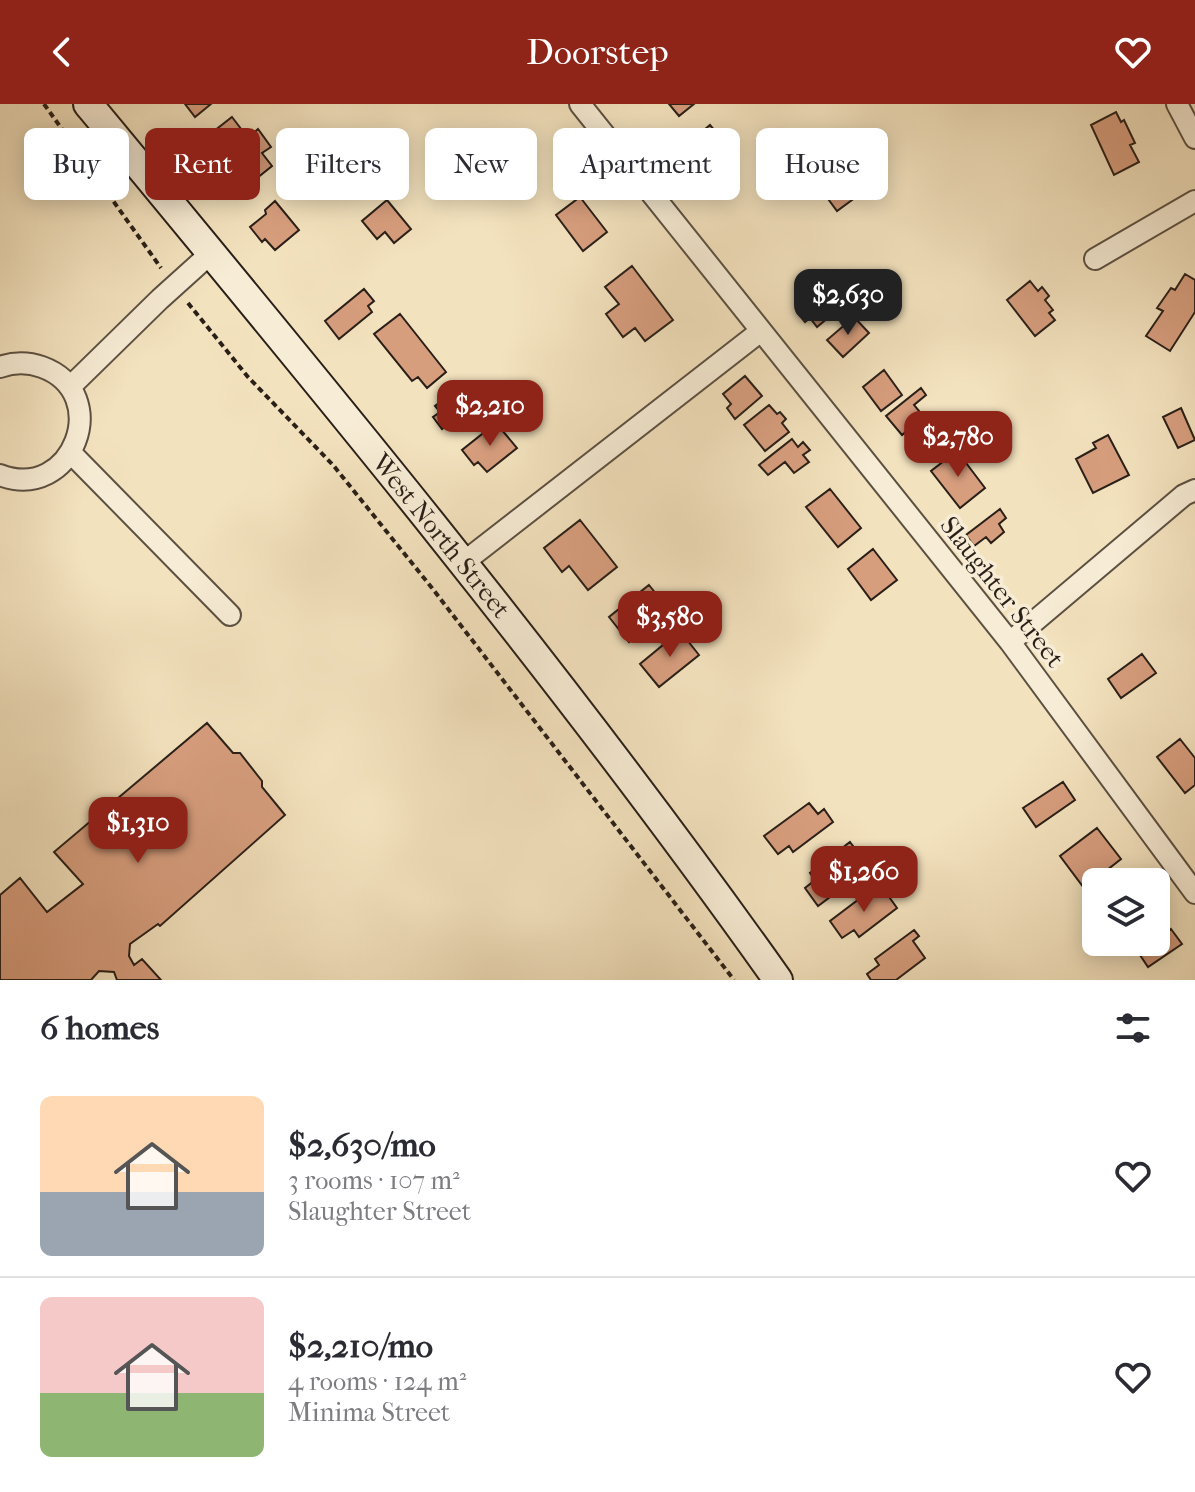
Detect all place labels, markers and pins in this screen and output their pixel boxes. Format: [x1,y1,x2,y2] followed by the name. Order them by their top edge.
[783,269,913,337] pin: $2,630
[425,380,555,448] pin: $2,210
[893,411,1023,479] pin: $2,780
[605,591,735,659] pin: $3,580
[73,797,203,865] pin: $1,310
[799,846,929,914] pin: $1,260

